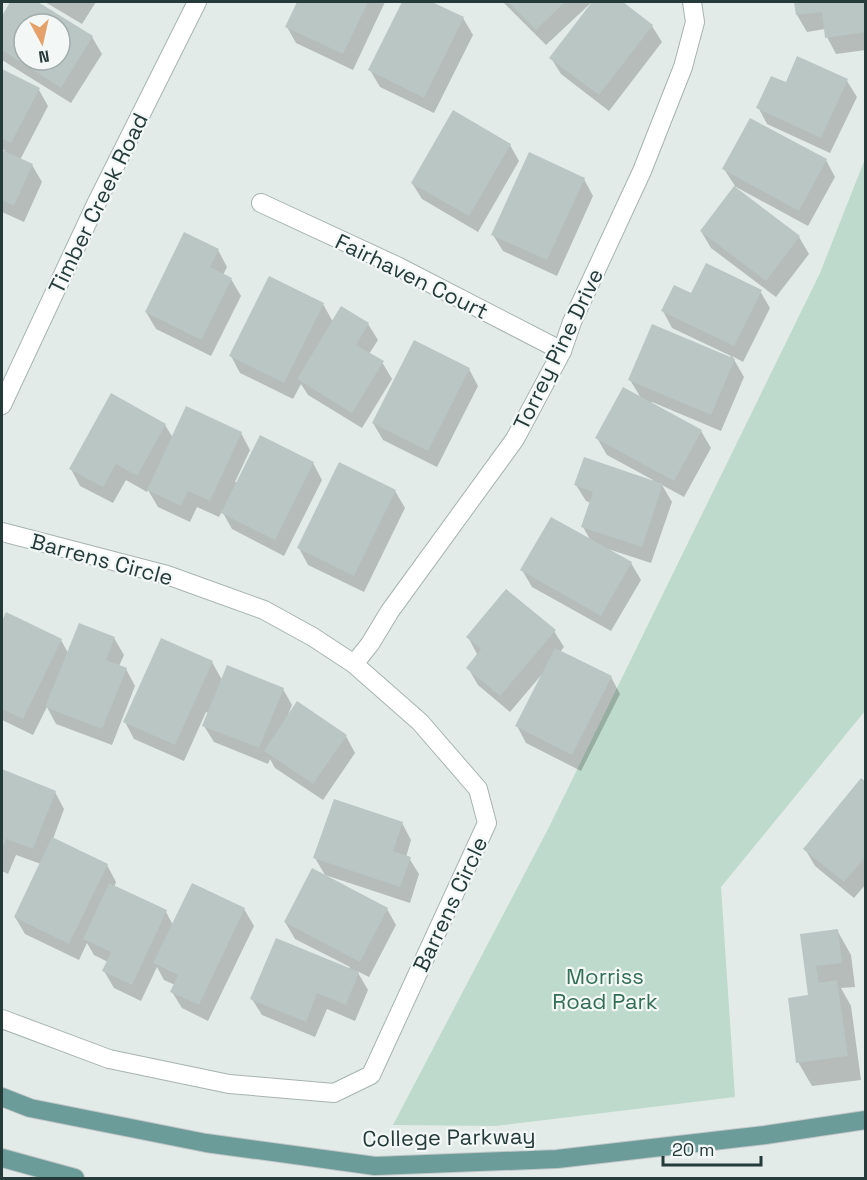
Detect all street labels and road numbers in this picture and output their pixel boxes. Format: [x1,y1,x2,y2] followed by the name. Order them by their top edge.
[42,108,154,298] street label: Timber Creek Road
[331,227,493,325] street label: Fairhaven Court
[507,264,609,434] street label: Torrey Pine Drive
[28,527,176,591] street label: Barrens Circle
[406,832,494,976] street label: Barrens Circle
[362,1121,536,1153] street label: College Parkway

